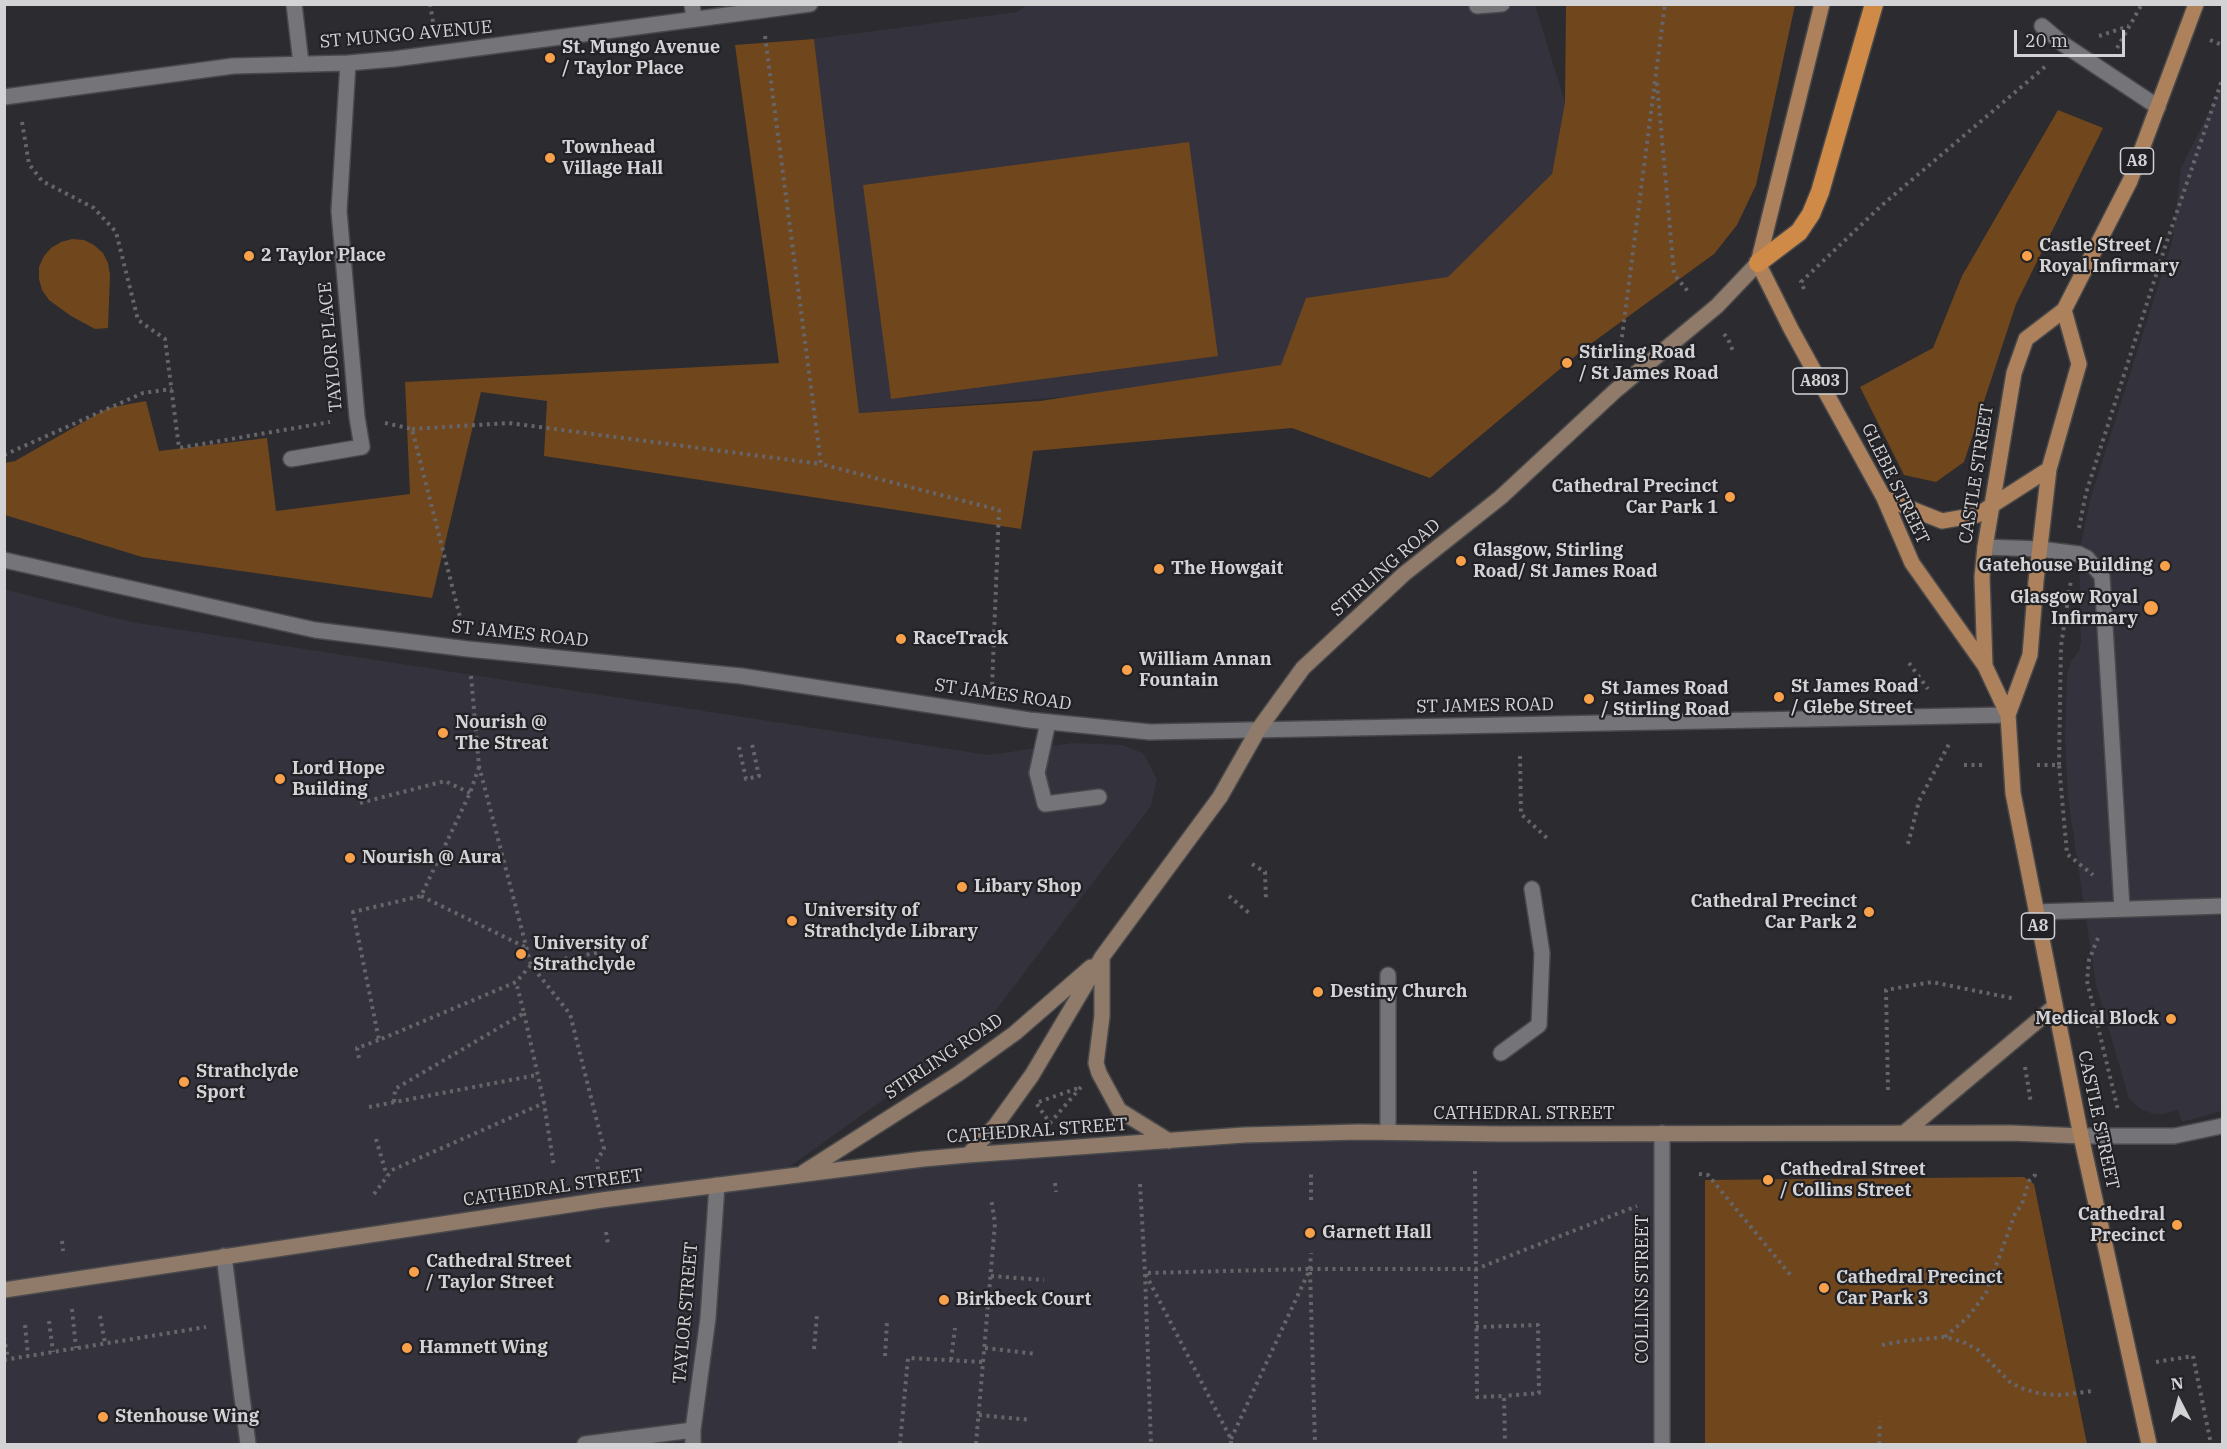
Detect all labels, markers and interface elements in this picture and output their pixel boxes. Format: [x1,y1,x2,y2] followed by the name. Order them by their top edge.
[319,17,493,53] street label: ST MUNGO AVENUE
[2017,18,2128,56] scale bar
[2025,29,2068,52] text: 20 m
[562,37,720,80] place label: St. Mungo Avenue / Taylor Place
[543,51,557,65] marker: St. Mungo Avenue / Taylor Place
[562,137,663,180] place label: Townhead Village Hall
[2120,148,2154,174] road number: A8
[543,151,557,165] marker: Townhead Village Hall
[2039,235,2179,278] place label: Castle Street / Royal Infirmary
[261,245,386,267] place label: 2 Taylor Place
[242,249,256,263] marker: 2 Taylor Place
[2020,249,2034,263] marker: Castle Street / Royal Infirmary
[315,281,347,413] street label: TAYLOR PLACE
[1579,342,1719,385] place label: Stirling Road / St James Road
[1560,356,1574,370] marker: Stirling Road / St James Road
[1793,368,1847,394] road number: A803
[1955,403,1999,545] street label: CASTLE STREET
[1856,420,1934,548] street label: GLEBE STREET
[1552,476,1718,518] place label: Cathedral Precinct Car Park 1
[1723,490,1737,504] marker: Cathedral Precinct Car Park 1
[1327,515,1445,621] street label: STIRLING ROAD
[1473,540,1658,582] place label: Glasgow, Stirling Road/ St James Road
[1454,554,1468,568] marker: Glasgow, Stirling Road/ St James Road
[1979,555,2153,577] place label: Gatehouse Building
[1171,558,1283,580] place label: The Howgait
[2158,559,2172,573] marker: Gatehouse Building
[1152,562,1166,576] marker: The Howgait
[2010,587,2138,630] place label: Glasgow Royal Infirmary
[2142,599,2160,617] marker: Glasgow Royal Infirmary
[450,616,590,652] street label: ST JAMES ROAD
[913,628,1008,650] place label: RaceTrack
[894,632,908,646] marker: RaceTrack
[1139,649,1272,692] place label: William Annan Fountain
[1120,663,1134,677] marker: William Annan Fountain
[933,675,1073,715] street label: ST JAMES ROAD
[1791,676,1919,718] place label: St James Road / Glebe Street
[1601,678,1730,720] place label: St James Road / Stirling Road
[1772,690,1786,704] marker: St James Road / Glebe Street
[1582,692,1596,706] marker: St James Road / Stirling Road
[1416,694,1554,718] street label: ST JAMES ROAD
[455,712,548,754] place label: Nourish @ The Streat
[436,726,450,740] marker: Nourish @ The Streat
[292,758,385,800] place label: Lord Hope Building
[273,772,287,786] marker: Lord Hope Building
[362,847,501,869] place label: Nourish @ Aura
[343,851,357,865] marker: Nourish @ Aura
[974,876,1082,898] place label: Libary Shop
[955,880,969,894] marker: Libary Shop
[1691,891,1857,934] place label: Cathedral Precinct Car Park 2
[804,900,978,942] place label: University of Strathclyde Library
[1862,905,1876,919] marker: Cathedral Precinct Car Park 2
[2022,913,2054,939] road number: A8
[785,914,799,928] marker: University of Strathclyde Library
[533,933,648,976] place label: University of Strathclyde
[514,947,528,961] marker: University of Strathclyde
[1330,981,1467,1003] place label: Destiny Church
[1311,985,1325,999] marker: Destiny Church
[2035,1008,2159,1030] place label: Medical Block
[881,1009,1007,1105] street label: STIRLING ROAD
[2164,1012,2178,1026] marker: Medical Block
[2073,1049,2123,1191] street label: CASTLE STREET
[196,1061,299,1104] place label: Strathclyde Sport
[177,1075,191,1089] marker: Strathclyde Sport
[1433,1103,1615,1125] street label: CATHEDRAL STREET
[946,1114,1128,1148] street label: CATHEDRAL STREET
[1780,1159,1925,1202] place label: Cathedral Street / Collins Street
[462,1165,644,1211] street label: CATHEDRAL STREET
[1761,1173,1775,1187] marker: Cathedral Street / Collins Street
[2078,1204,2165,1246] place label: Cathedral Precinct
[1632,1214,1654,1364] street label: COLLINS STREET
[2170,1218,2184,1232] marker: Cathedral Precinct
[1322,1222,1432,1244] place label: Garnett Hall
[1303,1226,1317,1240] marker: Garnett Hall
[669,1241,703,1385] street label: TAYLOR STREET
[426,1251,571,1294] place label: Cathedral Street / Taylor Street
[407,1265,421,1279] marker: Cathedral Street / Taylor Street
[1836,1267,2002,1310] place label: Cathedral Precinct Car Park 3
[1817,1281,1831,1295] marker: Cathedral Precinct Car Park 3
[956,1289,1091,1311] place label: Birkbeck Court
[937,1293,951,1307] marker: Birkbeck Court
[419,1337,548,1359] place label: Hamnett Wing
[400,1341,414,1355] marker: Hamnett Wing
[2149,1371,2209,1431] north arrow
[2170,1372,2184,1394] text: N
[115,1406,259,1428] place label: Stenhouse Wing
[96,1410,110,1424] marker: Stenhouse Wing

